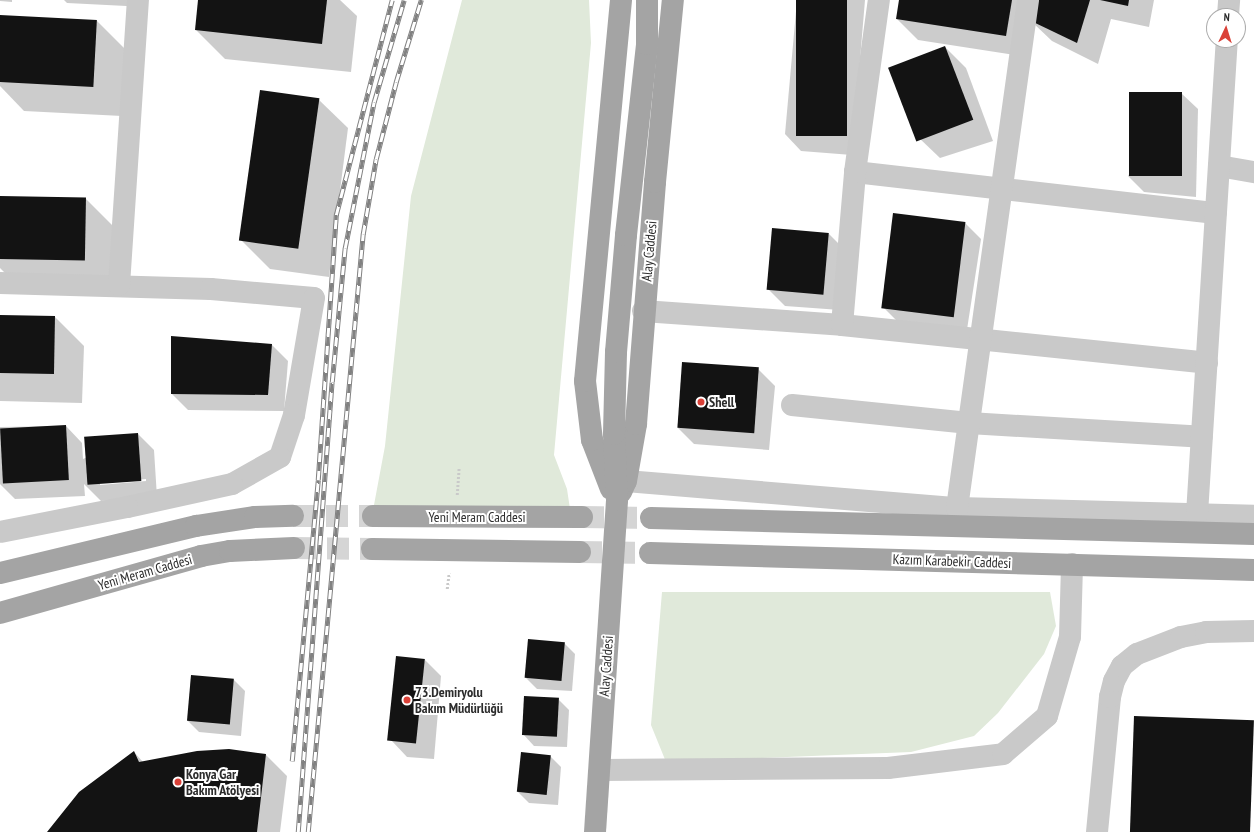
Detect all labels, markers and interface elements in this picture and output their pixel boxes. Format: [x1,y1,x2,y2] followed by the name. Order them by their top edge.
[1206,8,1246,48] north arrow
[1223,10,1230,24] text: N
[638,220,660,282] street label: Alay Caddesi
[709,394,734,410] place label: Shell
[696,397,706,407] marker: Shell
[428,509,526,525] street label: Yeni Meram Caddesi
[96,551,194,593] street label: Yeni Meram Caddesi
[892,551,1012,571] street label: Kazım Karabekir Caddesi
[595,635,617,697] street label: Alay Caddesi
[415,684,503,716] place label: 73.Demiryolu Bakım Müdürlüğü
[402,695,412,705] marker: 73.Demiryolu Bakım Müdürlüğü
[186,766,260,798] place label: Konya Gar Bakım Atölyesi
[173,777,183,787] marker: Konya Gar Bakım Atölyesi

